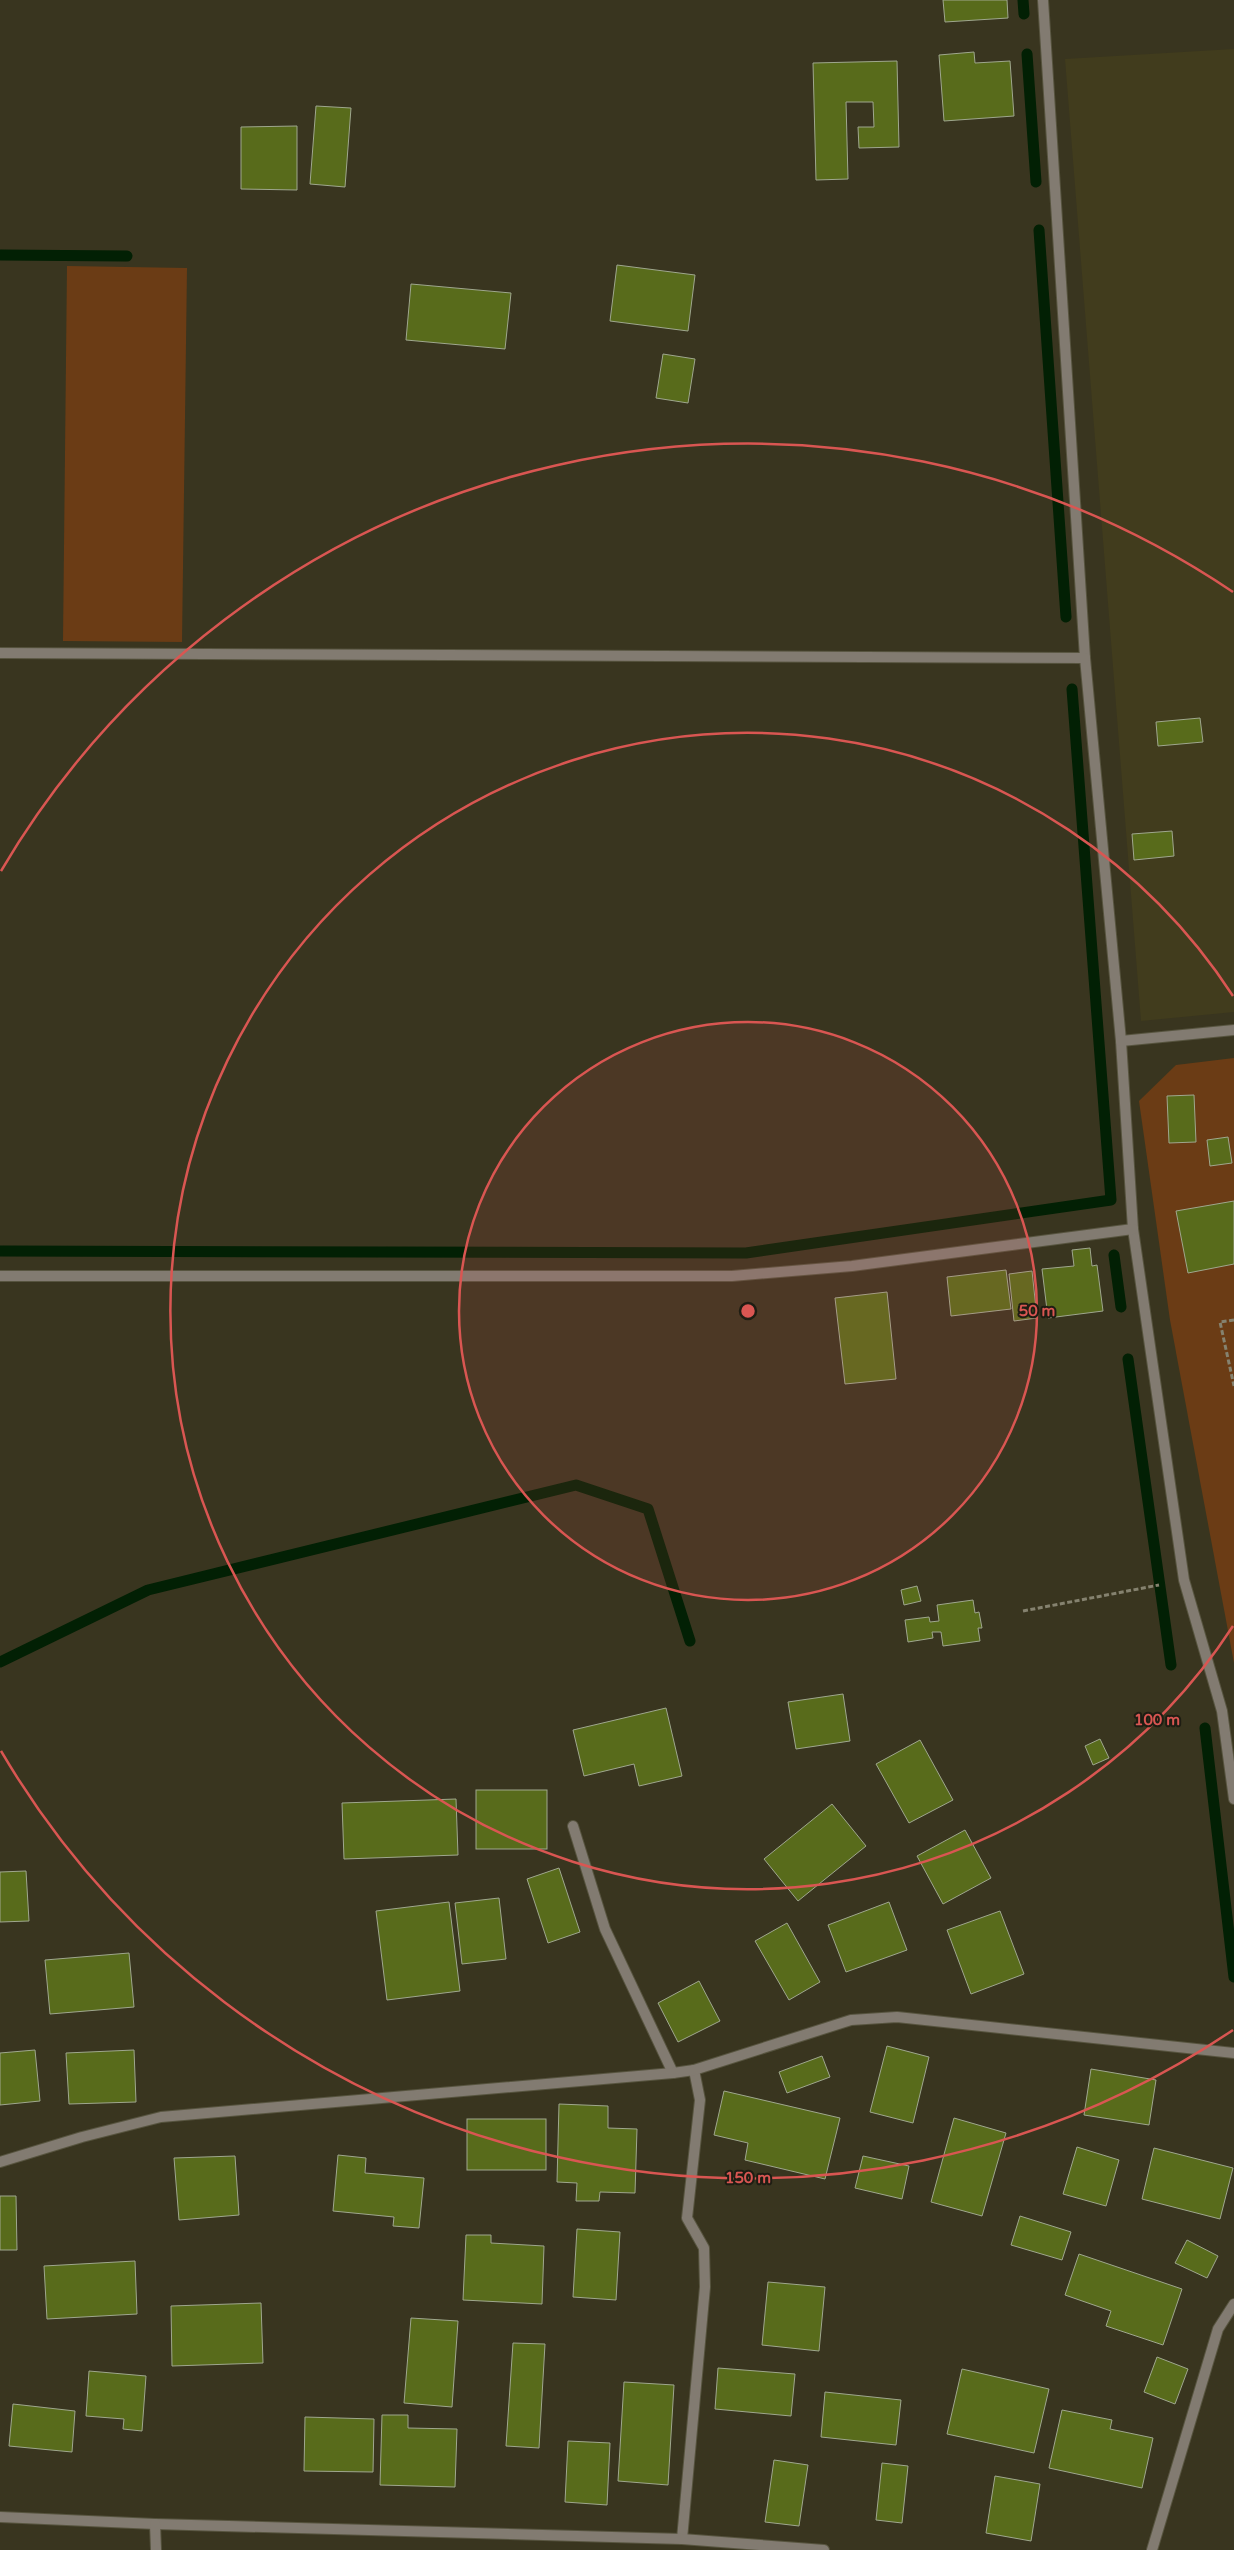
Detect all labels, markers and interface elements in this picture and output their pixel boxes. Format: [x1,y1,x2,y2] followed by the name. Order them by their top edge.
[739,1302,757,1320] centre of rings
[1019,1302,1055,1320] text: 50 m
[1134,1711,1180,1729] text: 100 m
[725,2169,771,2187] text: 150 m

